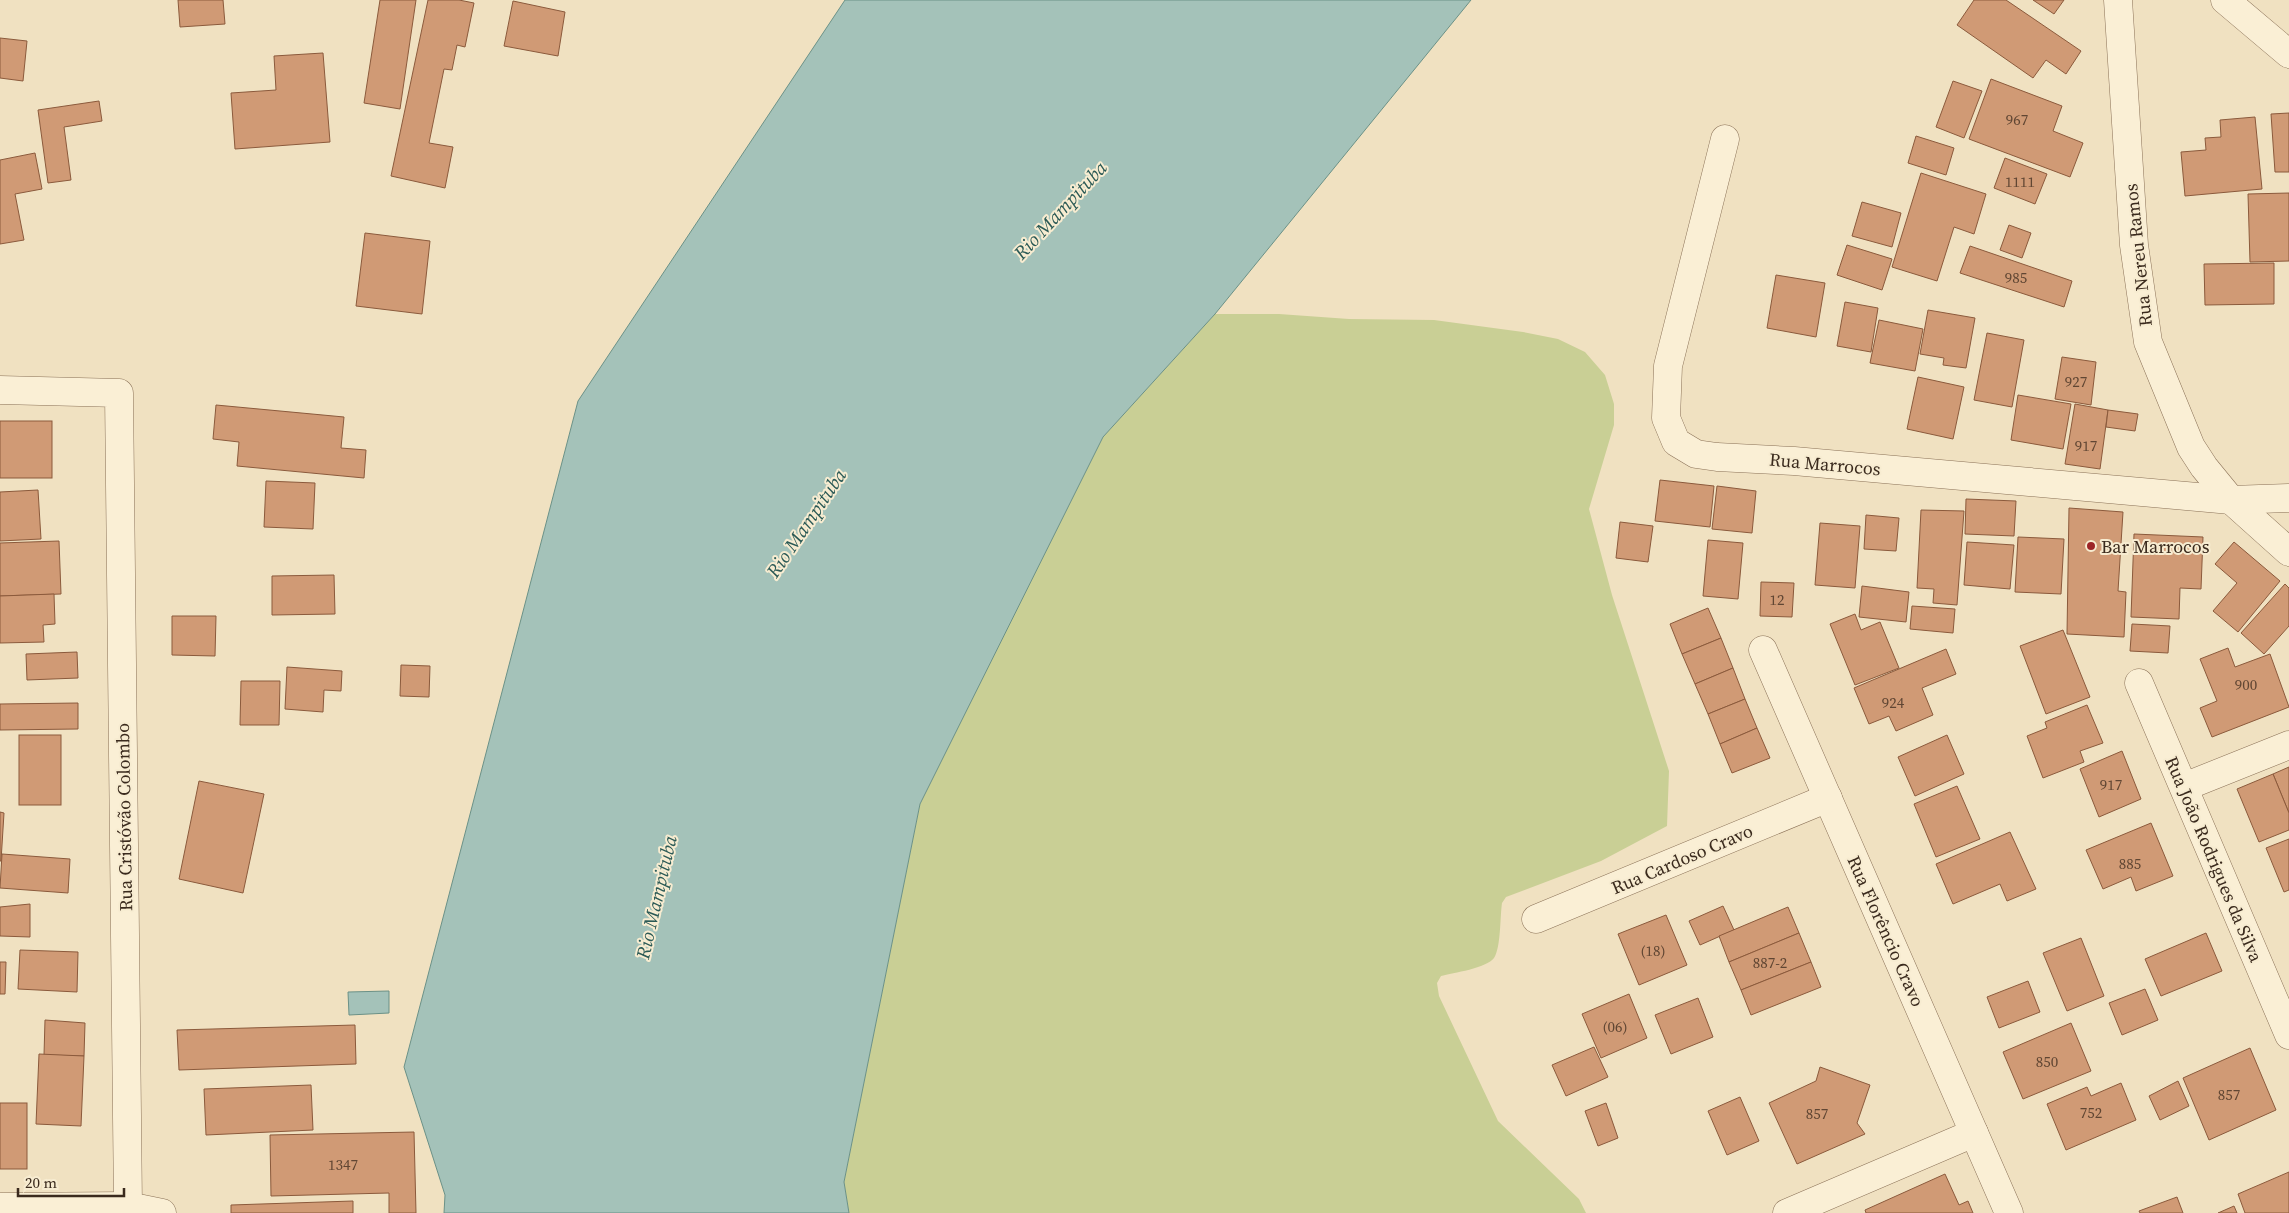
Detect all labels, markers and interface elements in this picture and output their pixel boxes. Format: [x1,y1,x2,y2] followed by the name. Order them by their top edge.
[2006,109,2028,130] house number: 967
[1007,155,1112,266] water label: Rio Mampituba
[2005,171,2035,192] house number: 1111
[2118,182,2158,328] street label: Rua Nereu Ramos
[2005,267,2027,288] house number: 985
[2065,371,2087,392] house number: 927
[2075,435,2097,456] house number: 917
[1768,447,1882,481] street label: Rua Marrocos
[759,463,852,583] water label: Rio Mampituba
[2101,534,2210,559] place label: Bar Marrocos
[2085,540,2097,552] marker: Bar Marrocos
[1769,589,1785,610] house number: 12
[2235,674,2257,695] house number: 900
[1882,692,1905,713] house number: 924
[110,723,138,911] street label: Rua Cristóvão Colombo
[2159,752,2269,967] street label: Rua João Rodrigues da Silva
[2100,774,2122,795] house number: 917
[1607,818,1757,900] street label: Rua Cardoso Cravo
[629,833,683,962] water label: Rio Mampituba
[1841,851,1931,1011] street label: Rua Florêncio Cravo
[2119,853,2141,874] house number: 885
[1640,940,1666,961] house number: (18)
[1753,952,1787,973] house number: 887-2
[1602,1016,1628,1037] house number: (06)
[2036,1051,2058,1072] house number: 850
[2218,1084,2240,1105] house number: 857
[2080,1102,2102,1123] house number: 752
[1806,1103,1828,1124] house number: 857
[328,1154,358,1175] house number: 1347
[18,1166,124,1198] scale bar
[25,1172,57,1193] text: 20 m

